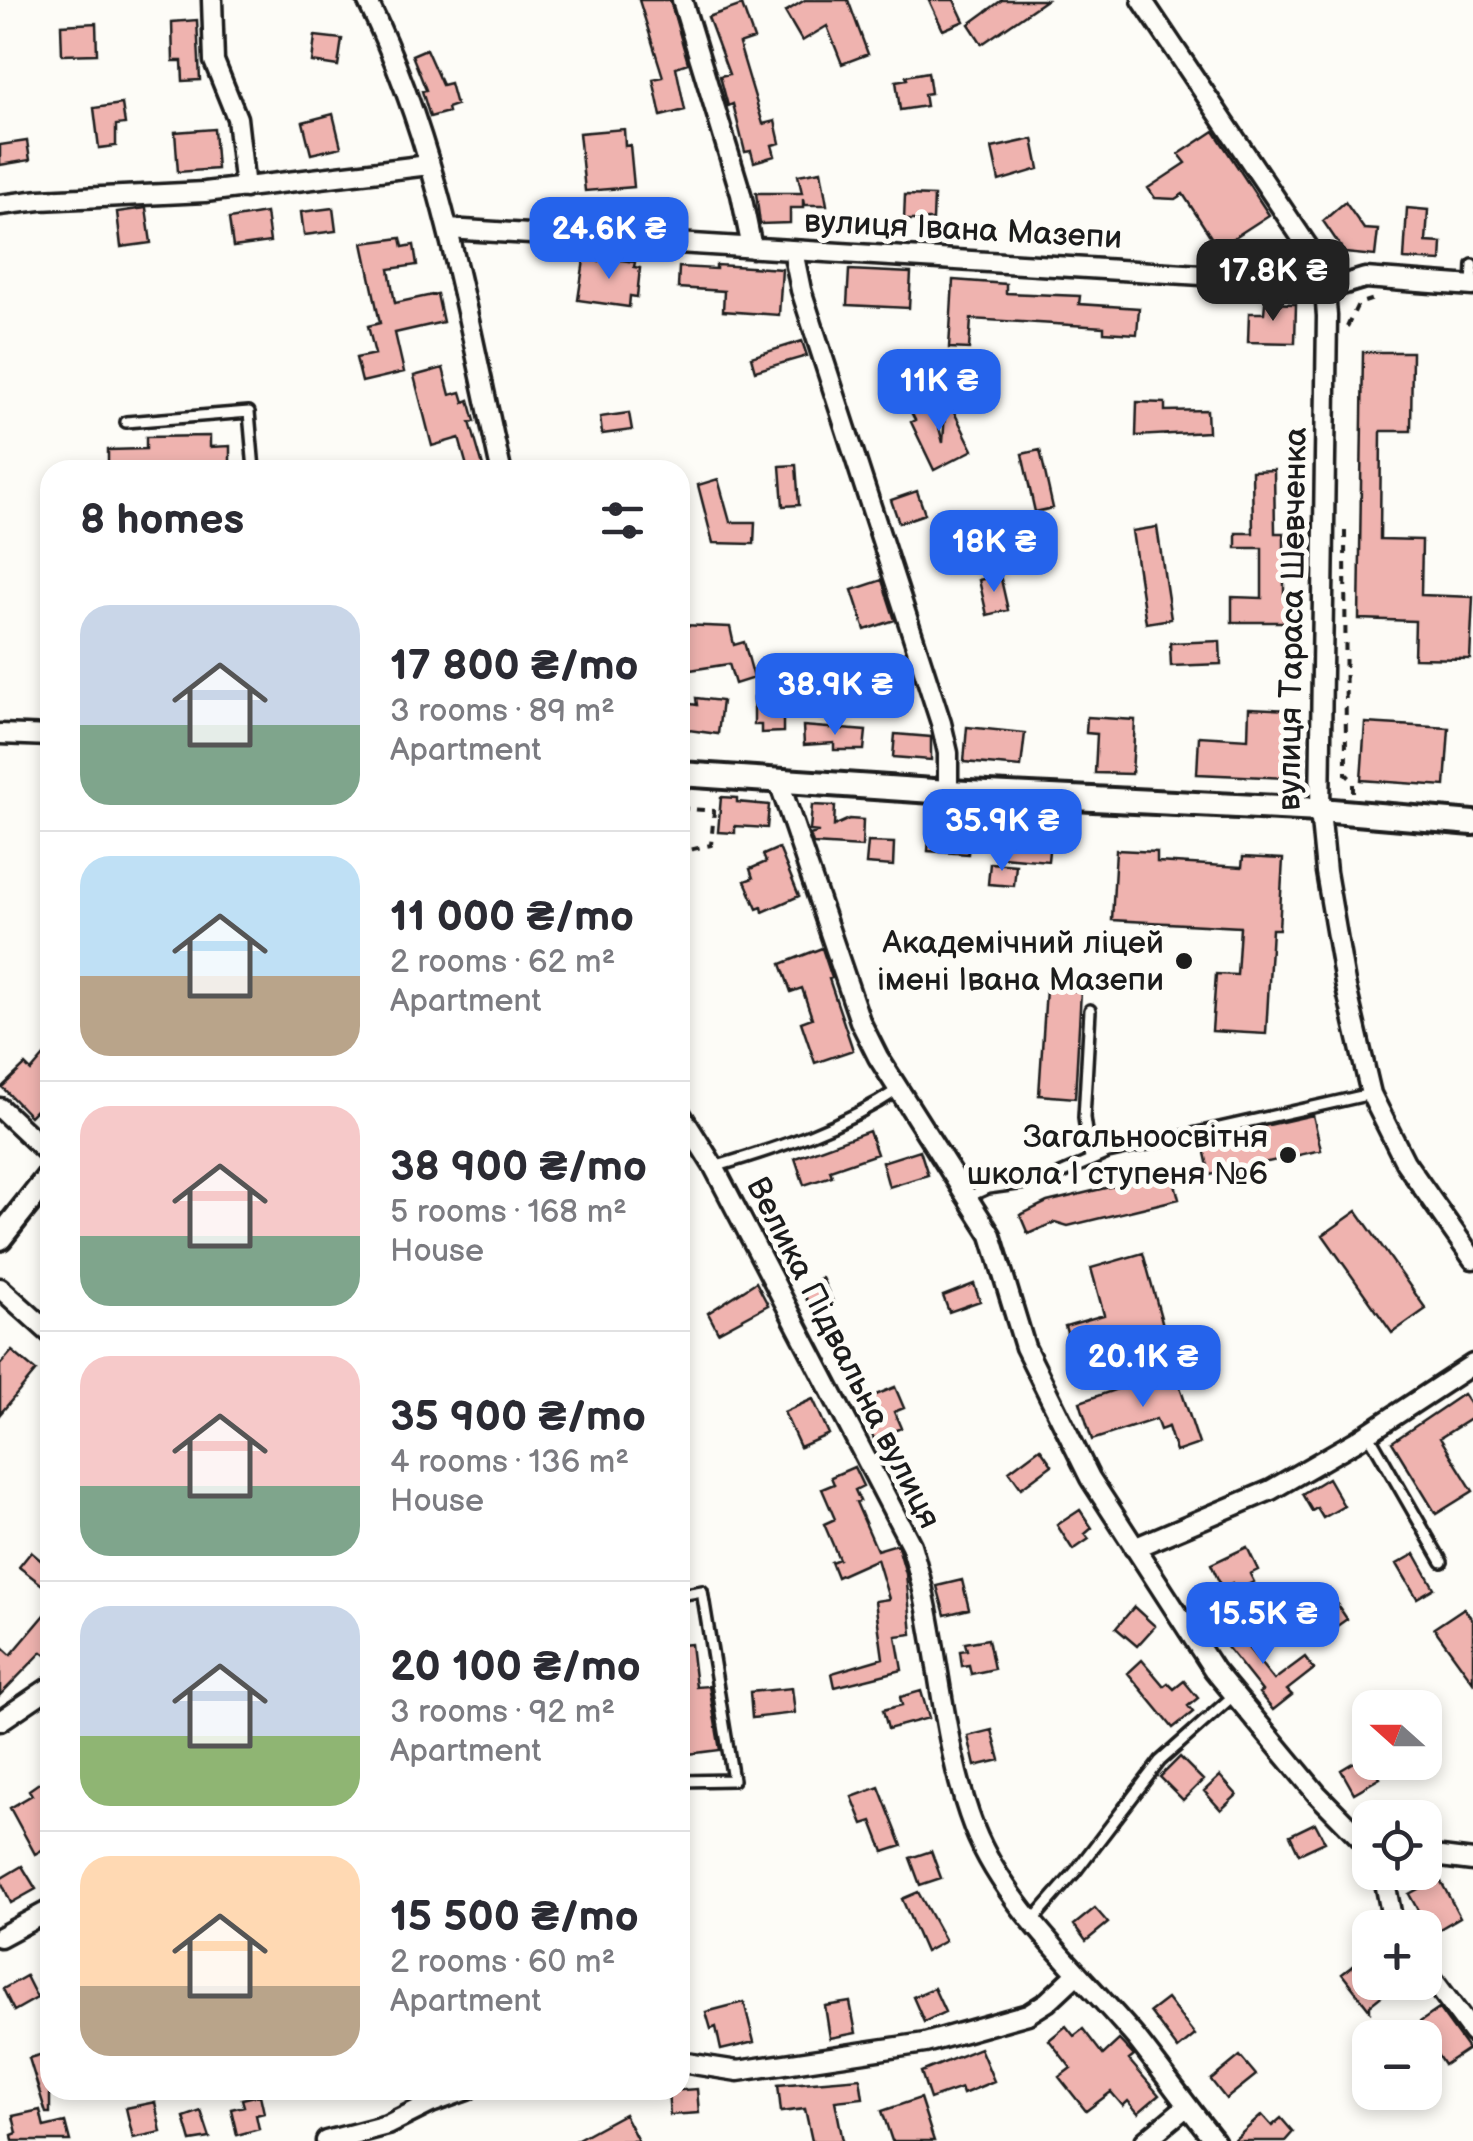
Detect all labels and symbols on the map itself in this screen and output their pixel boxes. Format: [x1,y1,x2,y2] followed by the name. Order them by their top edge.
[517,197,701,282] pin: 24.6K ₴
[803,202,1123,258] street label: вулиця Івана Мазепи
[1181,239,1365,324] pin: 17.8K ₴
[869,349,1009,434] pin: 11K ₴
[1270,427,1316,811] street label: вулиця Тараса Шевченка
[924,510,1064,595] pin: 18K ₴
[743,653,927,738] pin: 38.9K ₴
[910,789,1094,874] pin: 35.9K ₴
[877,924,1164,1000] place label: Академічний ліцей імені Івана Мазепи
[1173,950,1195,972] marker: Академічний ліцей імені Івана Мазепи
[967,1118,1268,1194] place label: Загальноосвітня школа І ступеня №6
[1277,1144,1299,1166] marker: Загальноосвітня школа І ступеня №6
[737,1171,949,1535] street label: Велика Підвальна вулиця
[1051,1325,1235,1410] pin: 20.1K ₴
[1171,1582,1355,1667] pin: 15.5K ₴
[1352,1690,1442,1780] north arrow

